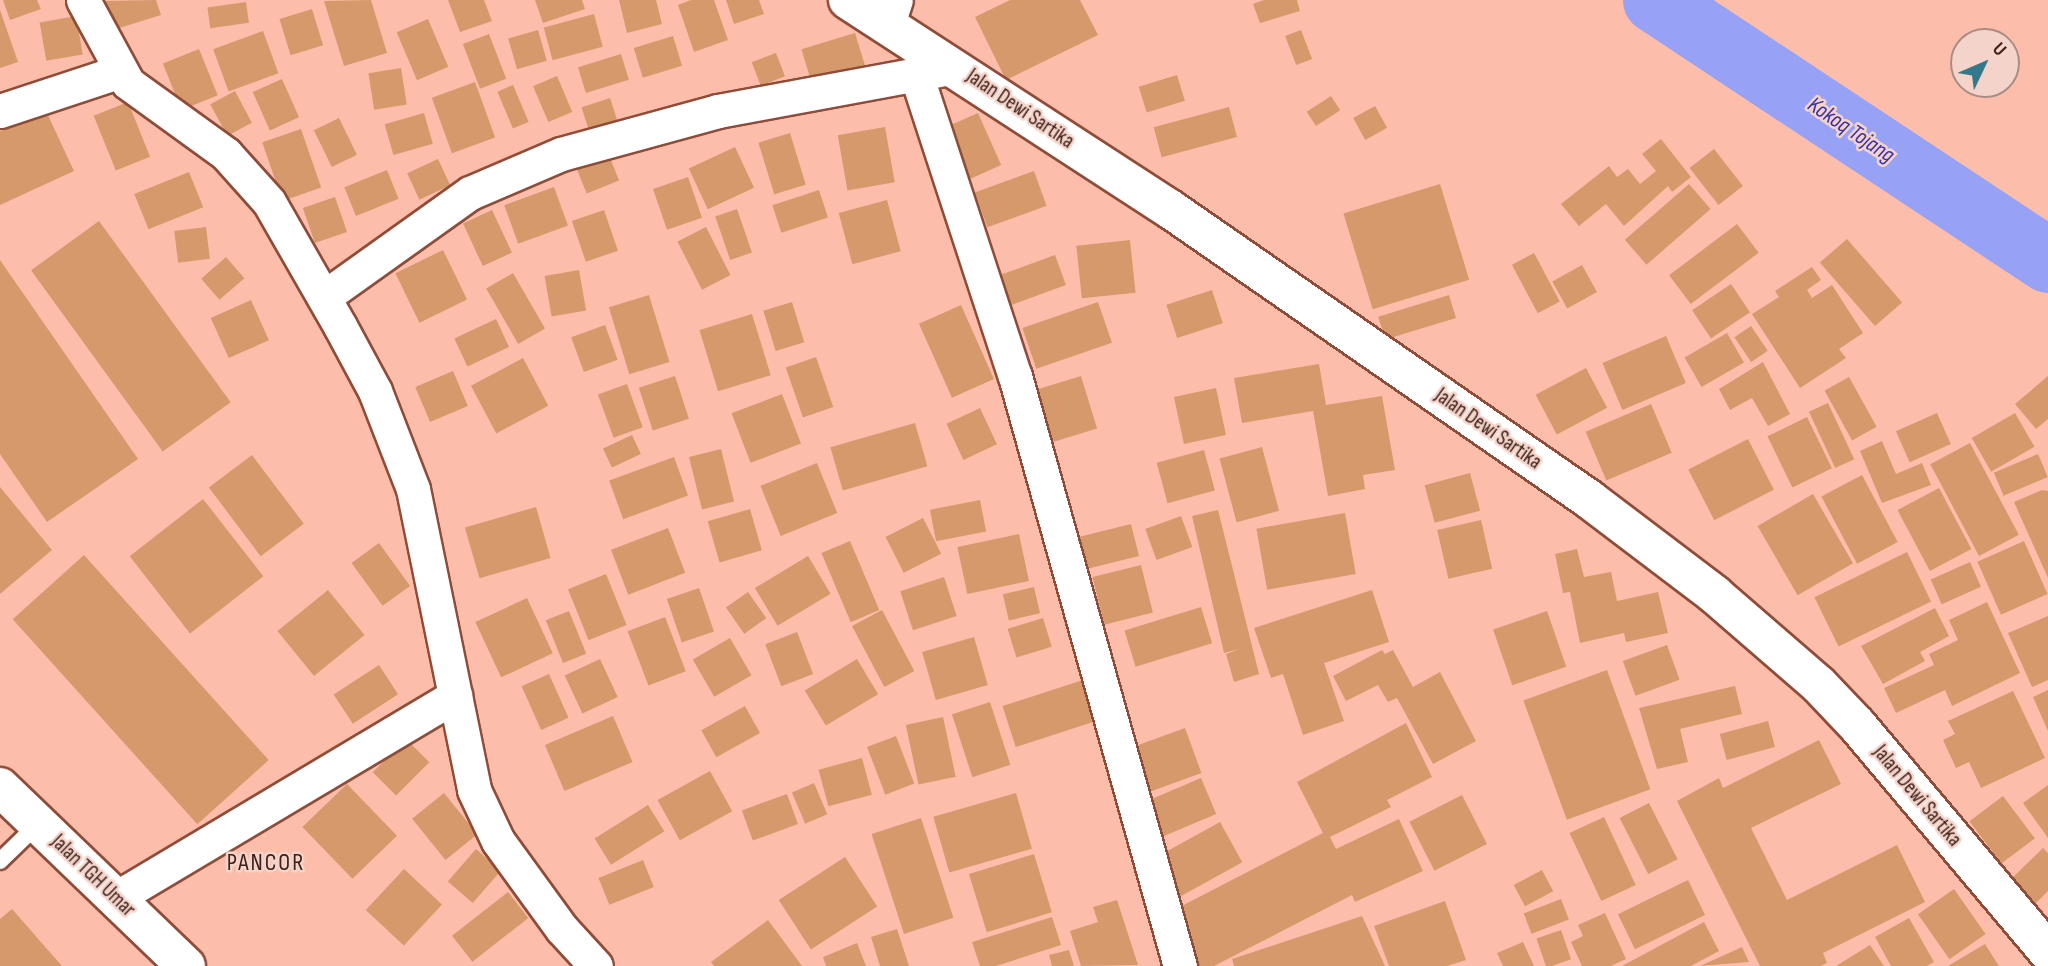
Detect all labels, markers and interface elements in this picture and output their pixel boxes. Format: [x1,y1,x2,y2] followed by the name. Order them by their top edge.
[1950,28,2020,98] north arrow
[1987,38,2011,61] text: U
[961,64,1079,154] street label: Jalan Dewi Sartika
[1802,91,1900,169] water label: Kokoq Tojang
[1430,383,1546,475] street label: Jalan Dewi Sartika
[1867,740,1967,852] street label: Jalan Dewi Sartika
[46,830,140,922] street label: Jalan TGH Umar
[227,849,305,877] district label: PANCOR

